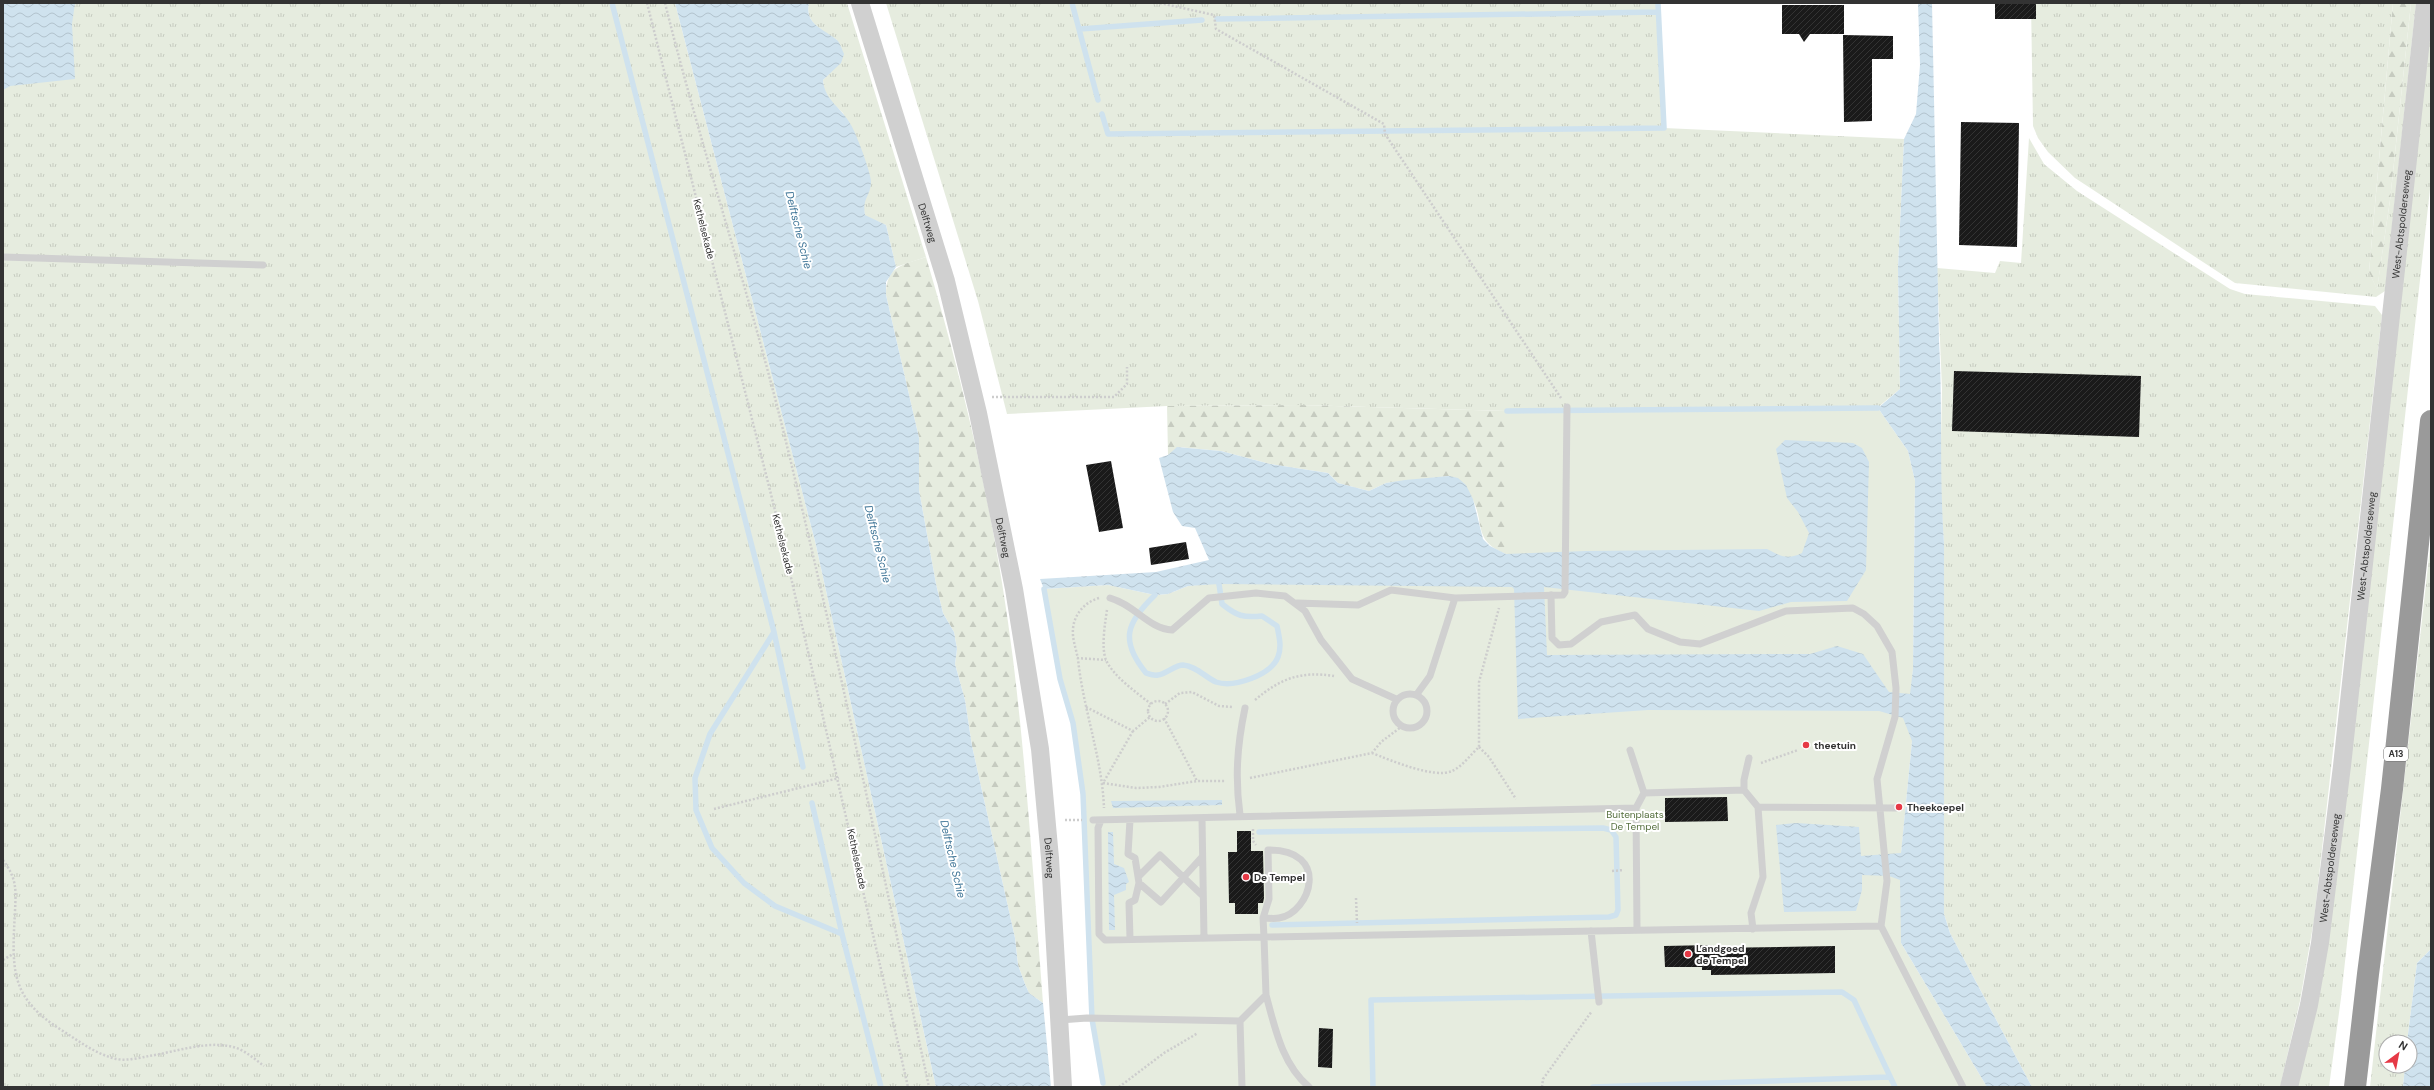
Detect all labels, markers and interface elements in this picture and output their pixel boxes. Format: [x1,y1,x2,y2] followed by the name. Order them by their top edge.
[2389,168,2413,279] street label: West-Abtspolderseweg
[783,190,815,270] water label: Delftsche Schie
[690,197,718,261] street label: Kethelsekade
[916,201,940,245] street label: Delftweg
[2354,490,2378,601] street label: West-Abtspolderseweg
[862,504,894,584] water label: Delftsche Schie
[769,512,797,576] street label: Kethelsekade
[993,516,1014,559] street label: Delftweg
[1814,739,1856,752] place label: theetuin
[1801,740,1811,750] marker: theetuin
[2384,747,2408,761] road number: A13
[1907,801,1964,814] place label: Theekoepel
[1894,802,1904,812] marker: Theekoepel
[1606,808,1664,833] park label: Buitenplaats De Tempel
[2316,812,2343,923] street label: West-Abtspolderseweg
[937,819,969,899] water label: Delftsche Schie
[844,827,870,891] street label: Kethelsekade
[1042,837,1058,879] street label: Delftweg
[1254,871,1306,884] place label: De Tempel
[1241,872,1251,882] marker: De Tempel
[1696,942,1747,967] place label: Landgoed de Tempel
[1683,949,1693,959] marker: Landgoed de Tempel
[2378,1034,2418,1074] north arrow
[2396,1037,2410,1054] text: N

